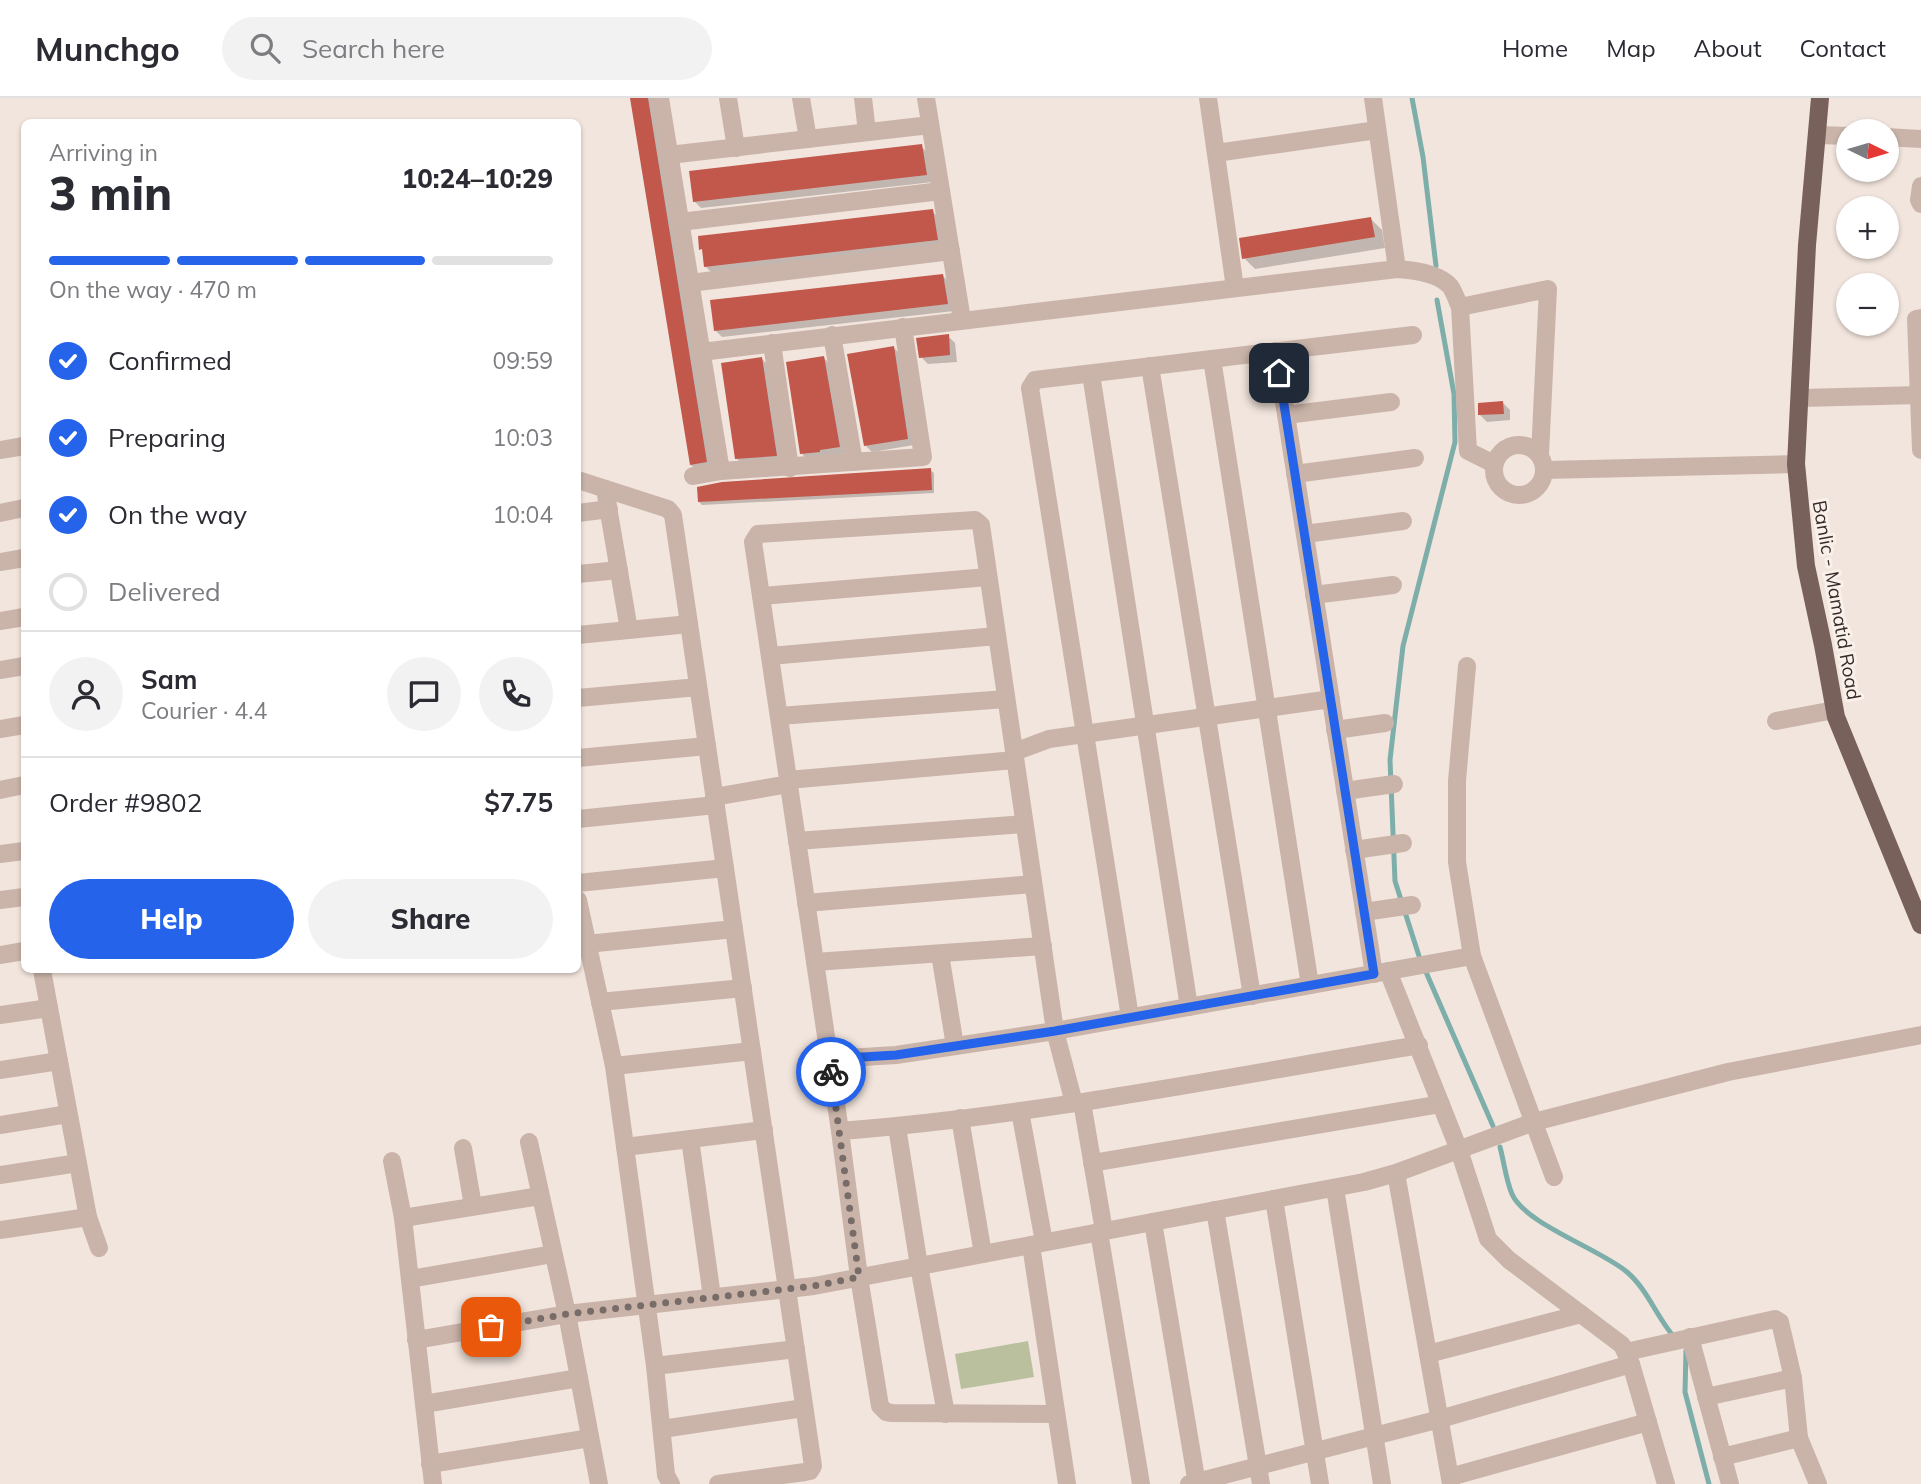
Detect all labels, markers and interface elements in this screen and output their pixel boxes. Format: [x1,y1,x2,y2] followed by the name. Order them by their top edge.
[222,17,712,80] search box
[35,28,180,69] text: Munchgo
[246,29,284,67] icon: search
[302,32,445,65] text: Search here
[1502,33,1568,63] text: Home
[1606,33,1656,63] text: Map
[1694,33,1762,63] text: About
[1800,33,1886,63] text: Contact
[1836,119,1899,182] north arrow
[1836,119,1899,336] map controls
[49,138,158,167] text: Arriving in
[402,162,553,195] text: 10:24–10:29
[49,164,172,222] text: 3 min
[1836,196,1899,259] button: +
[1836,273,1899,336] button: −
[49,275,257,304] text: On the way · 470 m
[49,342,87,380] icon: check
[1249,343,1309,403] pin
[108,344,232,377] text: Confirmed
[493,346,553,375] text: 09:59
[1260,354,1298,392] icon: home
[49,419,87,457] icon: check
[108,421,226,454] text: Preparing
[493,423,553,452] text: 10:03
[49,496,87,534] icon: check
[108,498,247,531] text: On the way
[1808,499,1866,701] street label: Banlic - Mamatid Road
[493,500,553,529] text: 10:04
[108,575,221,608] text: Delivered
[49,657,123,731] button: person
[387,657,461,731] button: chat
[479,657,553,731] button: phone
[141,663,197,696] text: Sam
[141,696,267,725] text: Courier · 4.4
[49,786,202,819] text: Order #9802
[484,786,553,819] text: $7.75
[49,879,294,959] button: Help
[308,879,553,959] button: Share
[796,1037,866,1107] courier
[812,1053,850,1091] icon: bike
[461,1297,521,1357] pin
[472,1308,510,1346] icon: bag

